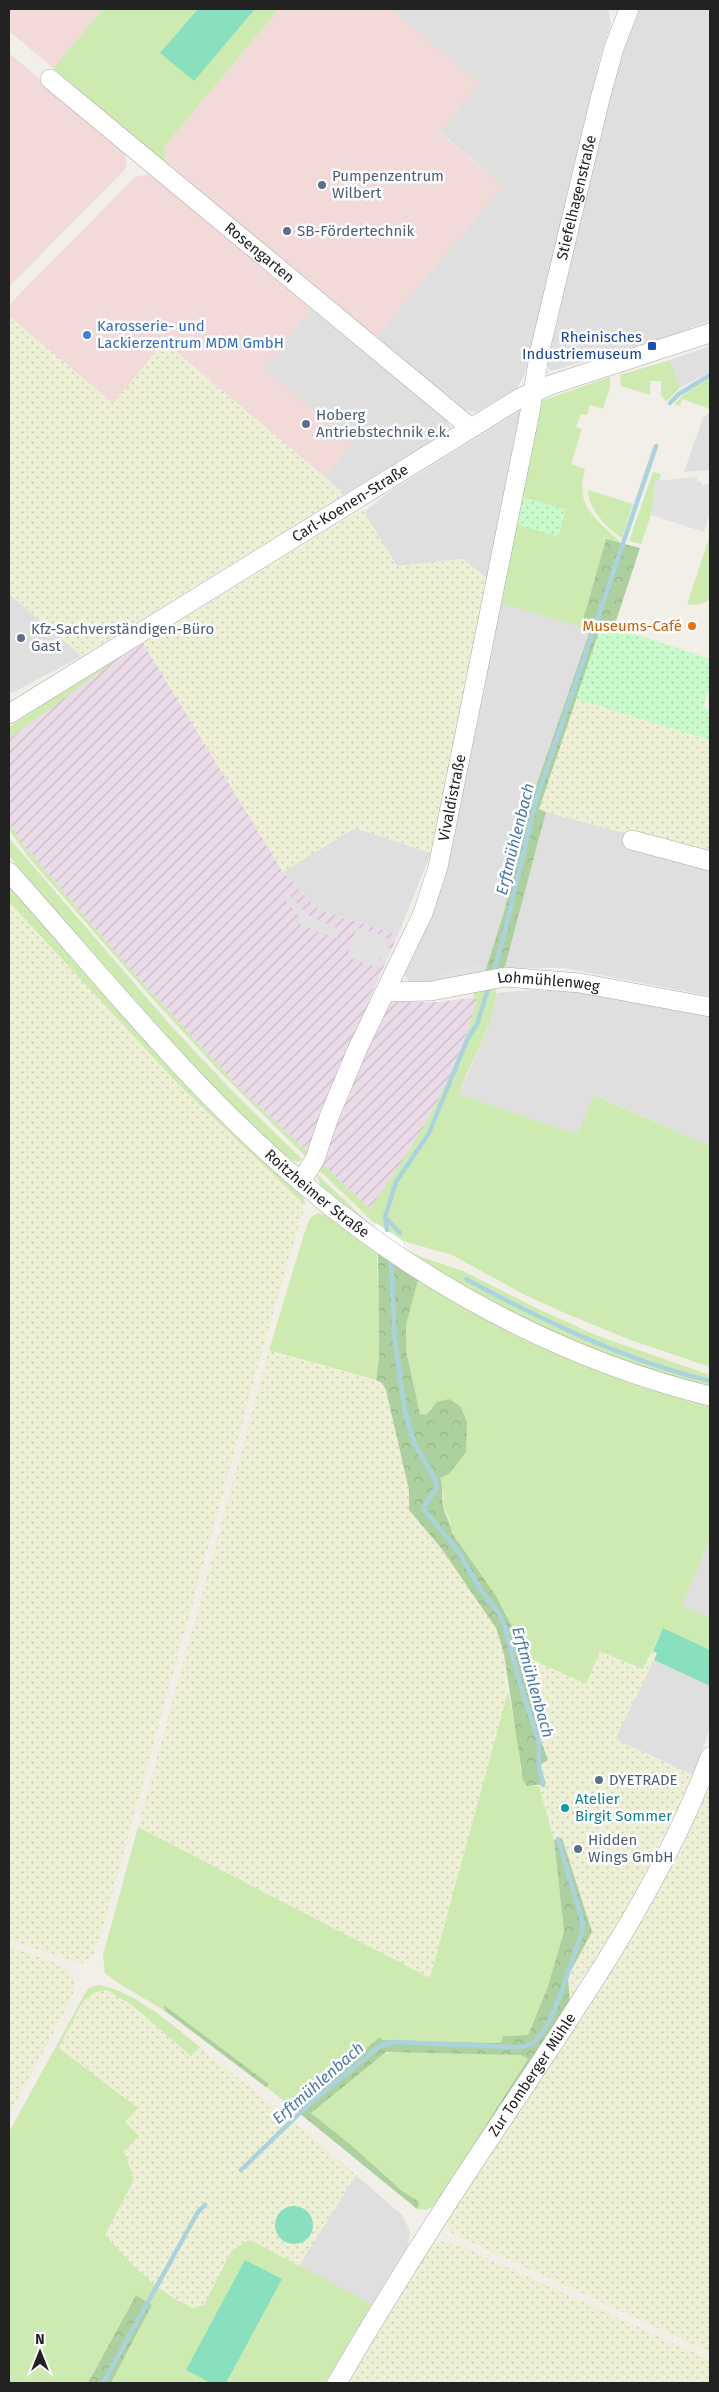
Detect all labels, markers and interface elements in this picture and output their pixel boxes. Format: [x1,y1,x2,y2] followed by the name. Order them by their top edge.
[553,133,600,262] street label: Stiefelhagenstraße
[332,167,444,202] place label: Pumpenzentrum Wilbert
[316,179,328,191] marker: Pumpenzentrum Wilbert
[221,218,298,287] street label: Rosengarten
[297,222,415,240] place label: SB-Fördertechnik
[281,225,293,237] marker: SB-Fördertechnik
[97,317,284,352] place label: Karosserie- und Lackierzentrum MDM GmbH
[522,328,642,363] place label: Rheinisches Industriemuseum
[81,329,93,341] marker: Karosserie- und Lackierzentrum MDM GmbH
[646,340,658,352] marker: Rheinisches Industriemuseum
[316,406,450,441] place label: Hoberg Antriebstechnik e.k.
[300,418,312,430] marker: Hoberg Antriebstechnik e.k.
[289,460,412,546] street label: Carl-Koenen-Straße
[582,617,682,635] place label: Museums-Café
[31,620,214,655] place label: Kfz-Sachverständigen-Büro Gast
[686,620,698,632] marker: Museums-Café
[15,632,27,644] marker: Kfz-Sachverständigen-Büro Gast
[434,753,470,843] street label: Vivaldistraße
[492,781,538,897] water label: Erftmühlenbach
[496,968,601,996] street label: Lohmühlenweg
[261,1145,373,1242] street label: Roitzheimer Straße
[508,1624,558,1740] water label: Erftmühlenbach
[609,1771,678,1789] place label: DYETRADE
[593,1774,605,1786] marker: DYETRADE
[575,1790,672,1825] place label: Atelier Birgit Sommer
[559,1802,571,1814] marker: Atelier Birgit Sommer
[588,1831,674,1866] place label: Hidden Wings GmbH
[572,1843,584,1855] marker: Hidden Wings GmbH
[485,2010,580,2140] street label: Zur Tomberger Mühle
[268,2038,368,2128] water label: Erftmühlenbach
[15,2327,65,2377] north arrow
[35,2331,45,2348] text: N

